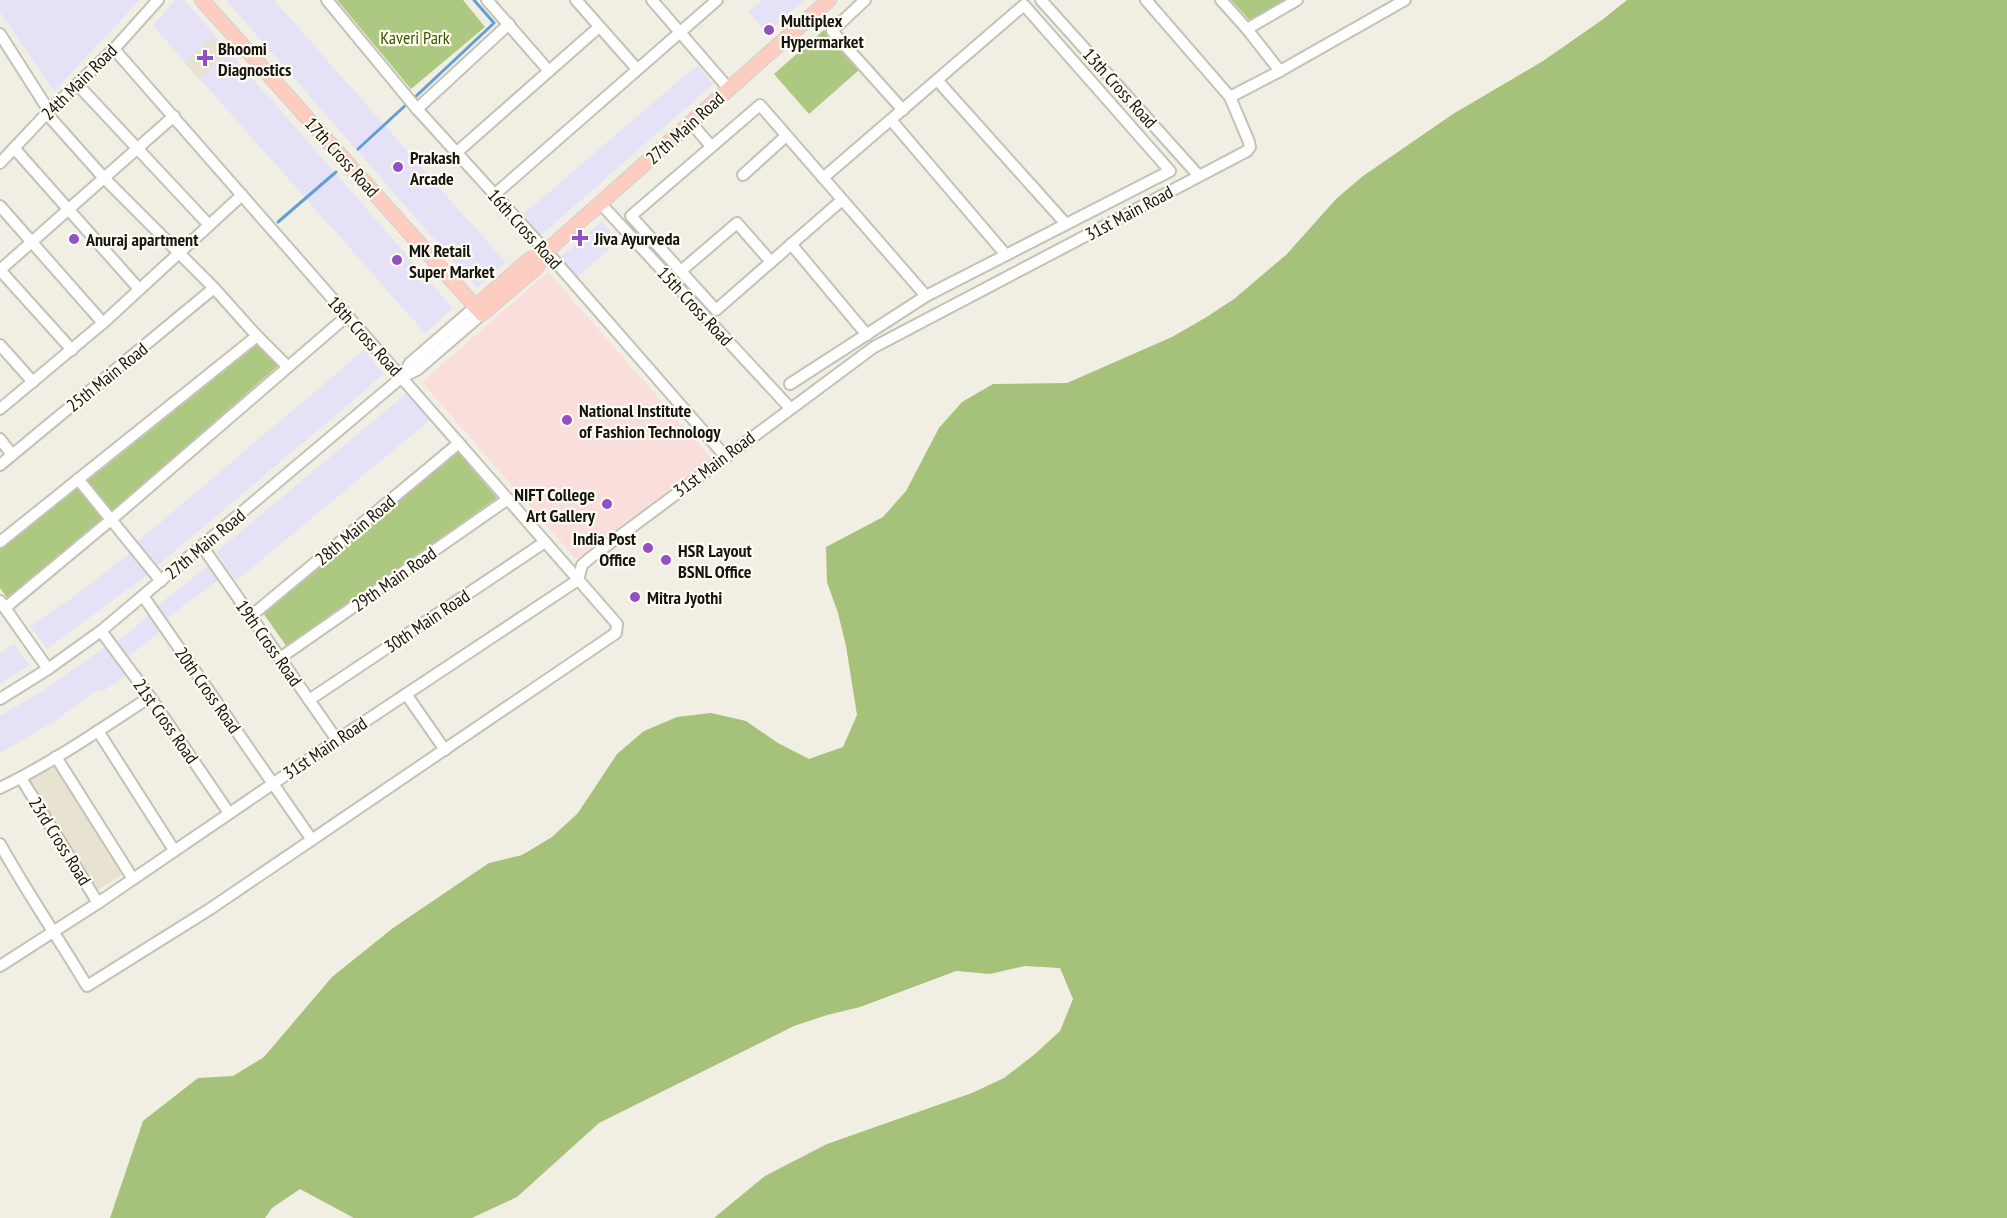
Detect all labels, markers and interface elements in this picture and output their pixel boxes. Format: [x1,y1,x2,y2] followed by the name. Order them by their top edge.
[781,9,864,53] place label: Multiplex Hypermarket
[762,23,776,37] marker: Multiplex Hypermarket
[380,26,450,49] park label: Kaveri Park
[218,37,291,81] place label: Bhoomi Diagnostics
[36,39,122,125] street label: 24th Main Road
[1078,43,1162,133] street label: 13th Cross Road
[196,49,214,67] marker: Bhoomi Diagnostics
[641,87,729,169] street label: 27th Main Road
[300,112,384,202] street label: 17th Cross Road
[409,146,460,190] place label: Prakash Arcade
[391,160,405,174] marker: Prakash Arcade
[1081,180,1177,246] street label: 31st Main Road
[483,184,567,274] street label: 16th Cross Road
[593,227,680,250] place label: Jiva Ayurveda
[85,228,199,251] place label: Anuraj apartment
[571,229,589,247] marker: Jiva Ayurveda
[67,232,81,246] marker: Anuraj apartment
[409,239,495,283] place label: MK Retail Super Market
[390,253,404,267] marker: MK Retail Super Market
[652,261,738,351] street label: 15th Cross Road
[323,291,407,381] street label: 18th Cross Road
[62,337,152,417] street label: 25th Main Road
[579,399,721,443] place label: National Institute of Fashion Technology
[560,413,574,427] marker: National Institute of Fashion Technology
[669,426,759,502] street label: 31st Main Road
[514,483,596,527] place label: NIFT College Art Gallery
[310,490,400,570] street label: 28th Main Road
[600,497,614,511] marker: NIFT College Art Gallery
[160,504,250,584] street label: 27th Main Road
[573,527,637,571] place label: India Post Office
[678,539,752,583] place label: HSR Layout BSNL Office
[641,541,655,555] marker: India Post Office
[347,542,441,616] street label: 29th Main Road
[659,553,673,567] marker: HSR Layout BSNL Office
[380,584,474,658] street label: 30th Main Road
[647,586,722,609] place label: Mitra Jyothi
[628,590,642,604] marker: Mitra Jyothi
[231,595,307,691] street label: 19th Cross Road
[170,642,246,738] street label: 20th Cross Road
[128,674,204,768] street label: 21st Cross Road
[279,712,371,784] street label: 31st Main Road
[24,792,96,890] street label: 23rd Cross Road

